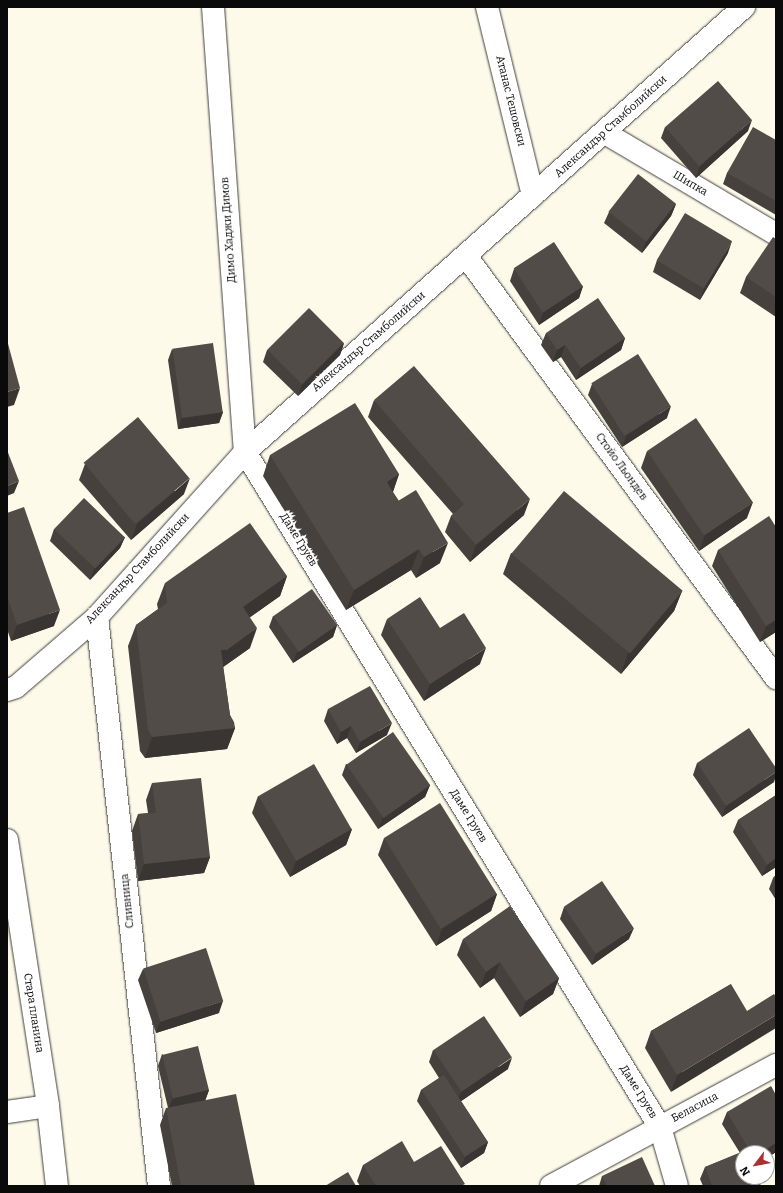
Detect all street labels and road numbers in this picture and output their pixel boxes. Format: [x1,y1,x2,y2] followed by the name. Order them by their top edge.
[492,54,528,148] street label: Атанас Тешовски
[552,73,670,181] street label: Александър Стамболийски
[670,169,710,199] street label: Шипка
[219,177,239,283] street label: Димо Хаджи Димов
[310,289,428,395] street label: Александър Стамболийски
[592,431,650,503] street label: Стойо Льондев
[83,511,193,627] street label: Александър Стамболийски
[276,511,320,569] street label: Даме Груев
[446,787,490,845] street label: Даме Груев
[119,873,137,929] street label: Сливница
[20,972,46,1054] street label: Стара планина
[616,1063,660,1121] street label: Даме Груев
[669,1090,721,1126] street label: Беласица

